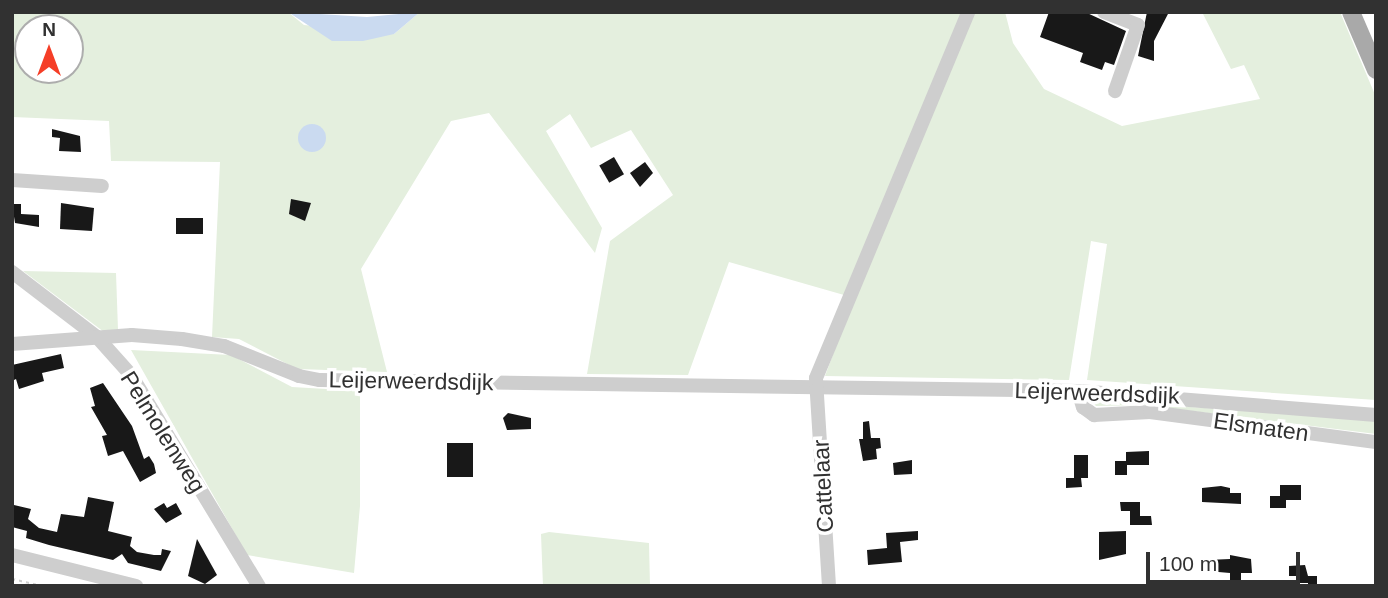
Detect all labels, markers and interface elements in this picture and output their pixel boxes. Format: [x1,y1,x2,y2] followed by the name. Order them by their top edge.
[14,14,84,84] north arrow
[42,19,56,40] text: N
[115,366,211,498] street label: Pelmolenweg
[328,366,494,396] street label: Leijerweerdsdijk
[1014,376,1180,410] street label: Leijerweerdsdijk
[1212,407,1310,447] street label: Elsmaten
[807,439,839,533] street label: Cattelaar
[1150,538,1304,582] scale bar
[1159,552,1217,575] text: 100 m

